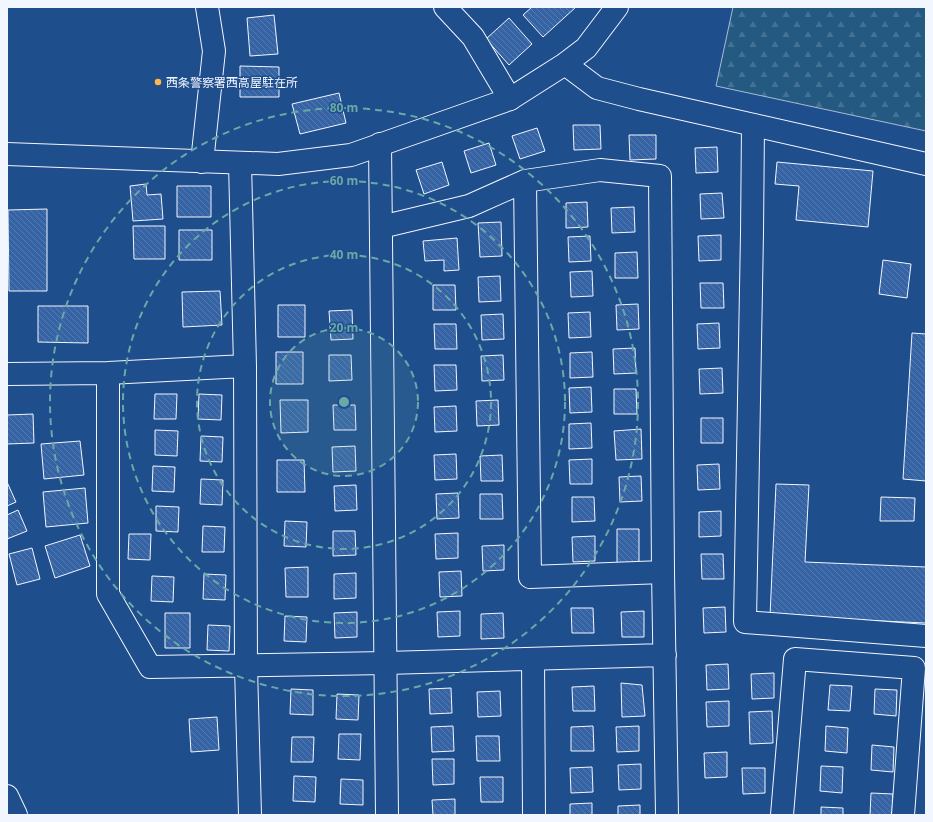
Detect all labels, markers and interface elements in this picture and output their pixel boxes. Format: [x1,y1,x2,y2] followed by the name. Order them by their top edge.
[166,74,298,91] place label: 西条警察署西高屋駐在所
[153,77,163,87] marker: 西条警察署西高屋駐在所
[330,99,358,116] text: 80 m
[330,172,358,189] text: 60 m
[330,246,358,263] text: 40 m
[330,319,358,336] text: 20 m
[337,395,351,409] centre of rings

